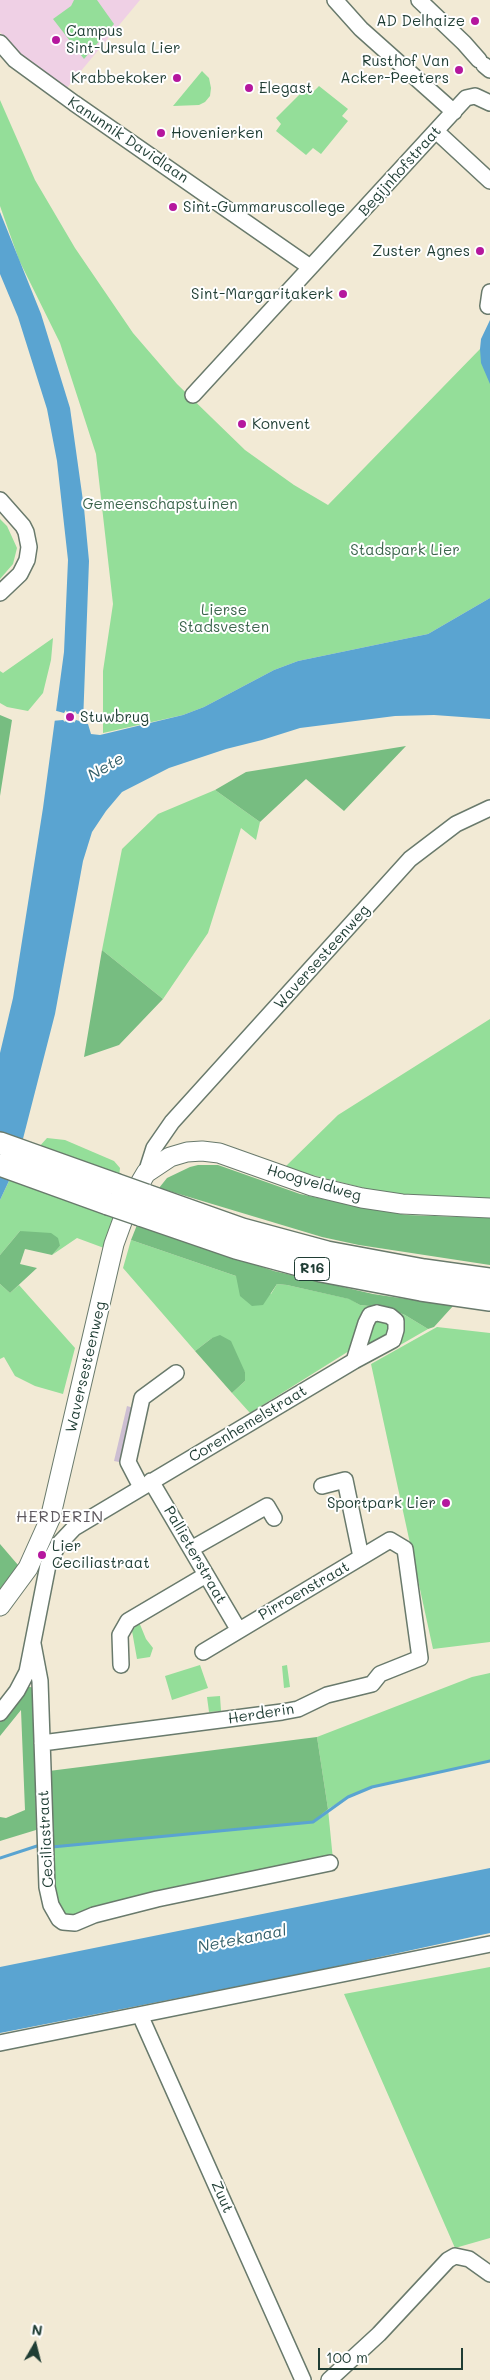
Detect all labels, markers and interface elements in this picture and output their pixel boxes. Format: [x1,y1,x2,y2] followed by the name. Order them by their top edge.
[376,12,465,30] place label: AD Delhaize
[469,15,481,27] marker: AD Delhaize
[66,22,181,57] place label: Campus Sint-Ursula Lier
[50,34,62,46] marker: Campus Sint-Ursula Lier
[340,52,449,87] place label: Rusthof Van Acker-Peeters
[453,64,465,76] marker: Rusthof Van Acker-Peeters
[71,69,167,87] place label: Krabbekoker
[171,72,183,84] marker: Krabbekoker
[259,79,313,97] place label: Elegast
[243,82,255,94] marker: Elegast
[64,93,192,187] street label: Kanunnik Davidlaan
[355,122,445,220] street label: Begijnhofstraat
[171,124,263,142] place label: Hovenierken
[155,127,167,139] marker: Hovenierken
[183,198,345,216] place label: Sint-Gummaruscollege
[167,201,179,213] marker: Sint-Gummaruscollege
[372,242,470,260] place label: Zuster Agnes
[474,245,486,257] marker: Zuster Agnes
[191,285,333,303] place label: Sint-Margaritakerk
[337,288,349,300] marker: Sint-Margaritakerk
[252,415,310,433] place label: Konvent
[236,418,248,430] marker: Konvent
[83,495,237,513] park label: Gemeenschapstuinen
[350,541,460,559] park label: Stadspark Lier
[179,601,269,636] park label: Lierse Stadsvesten
[80,708,149,726] place label: Stuwbrug
[64,711,76,723] marker: Stuwbrug
[84,749,128,785] water label: Nete
[270,901,374,1013] street label: Waversesteenweg
[265,1161,363,1205] street label: Hoogveldweg
[294,1258,330,1280] road number: R16
[62,1300,110,1434] street label: Waversesteenweg
[186,1382,310,1466] street label: Corenhemelstraat
[327,1494,436,1512] place label: Sportpark Lier
[440,1497,452,1509] marker: Sportpark Lier
[160,1503,230,1607] street label: Pallieterstraat
[15,1507,105,1527] district label: HERDERIN
[52,1537,150,1572] place label: Lier Ceciliastraat
[36,1549,48,1561] marker: Lier Ceciliastraat
[255,1558,353,1624] street label: Pirroenstraat
[227,1700,295,1728] street label: Herderin
[34,1790,58,1888] street label: Ceciliastraat
[196,1921,288,1957] water label: Netekanaal
[207,2178,237,2216] street label: Zuut
[10,2320,60,2370] north arrow
[31,2320,44,2340] text: N
[320,2338,465,2370] scale bar
[326,2347,368,2367] text: 100 m

